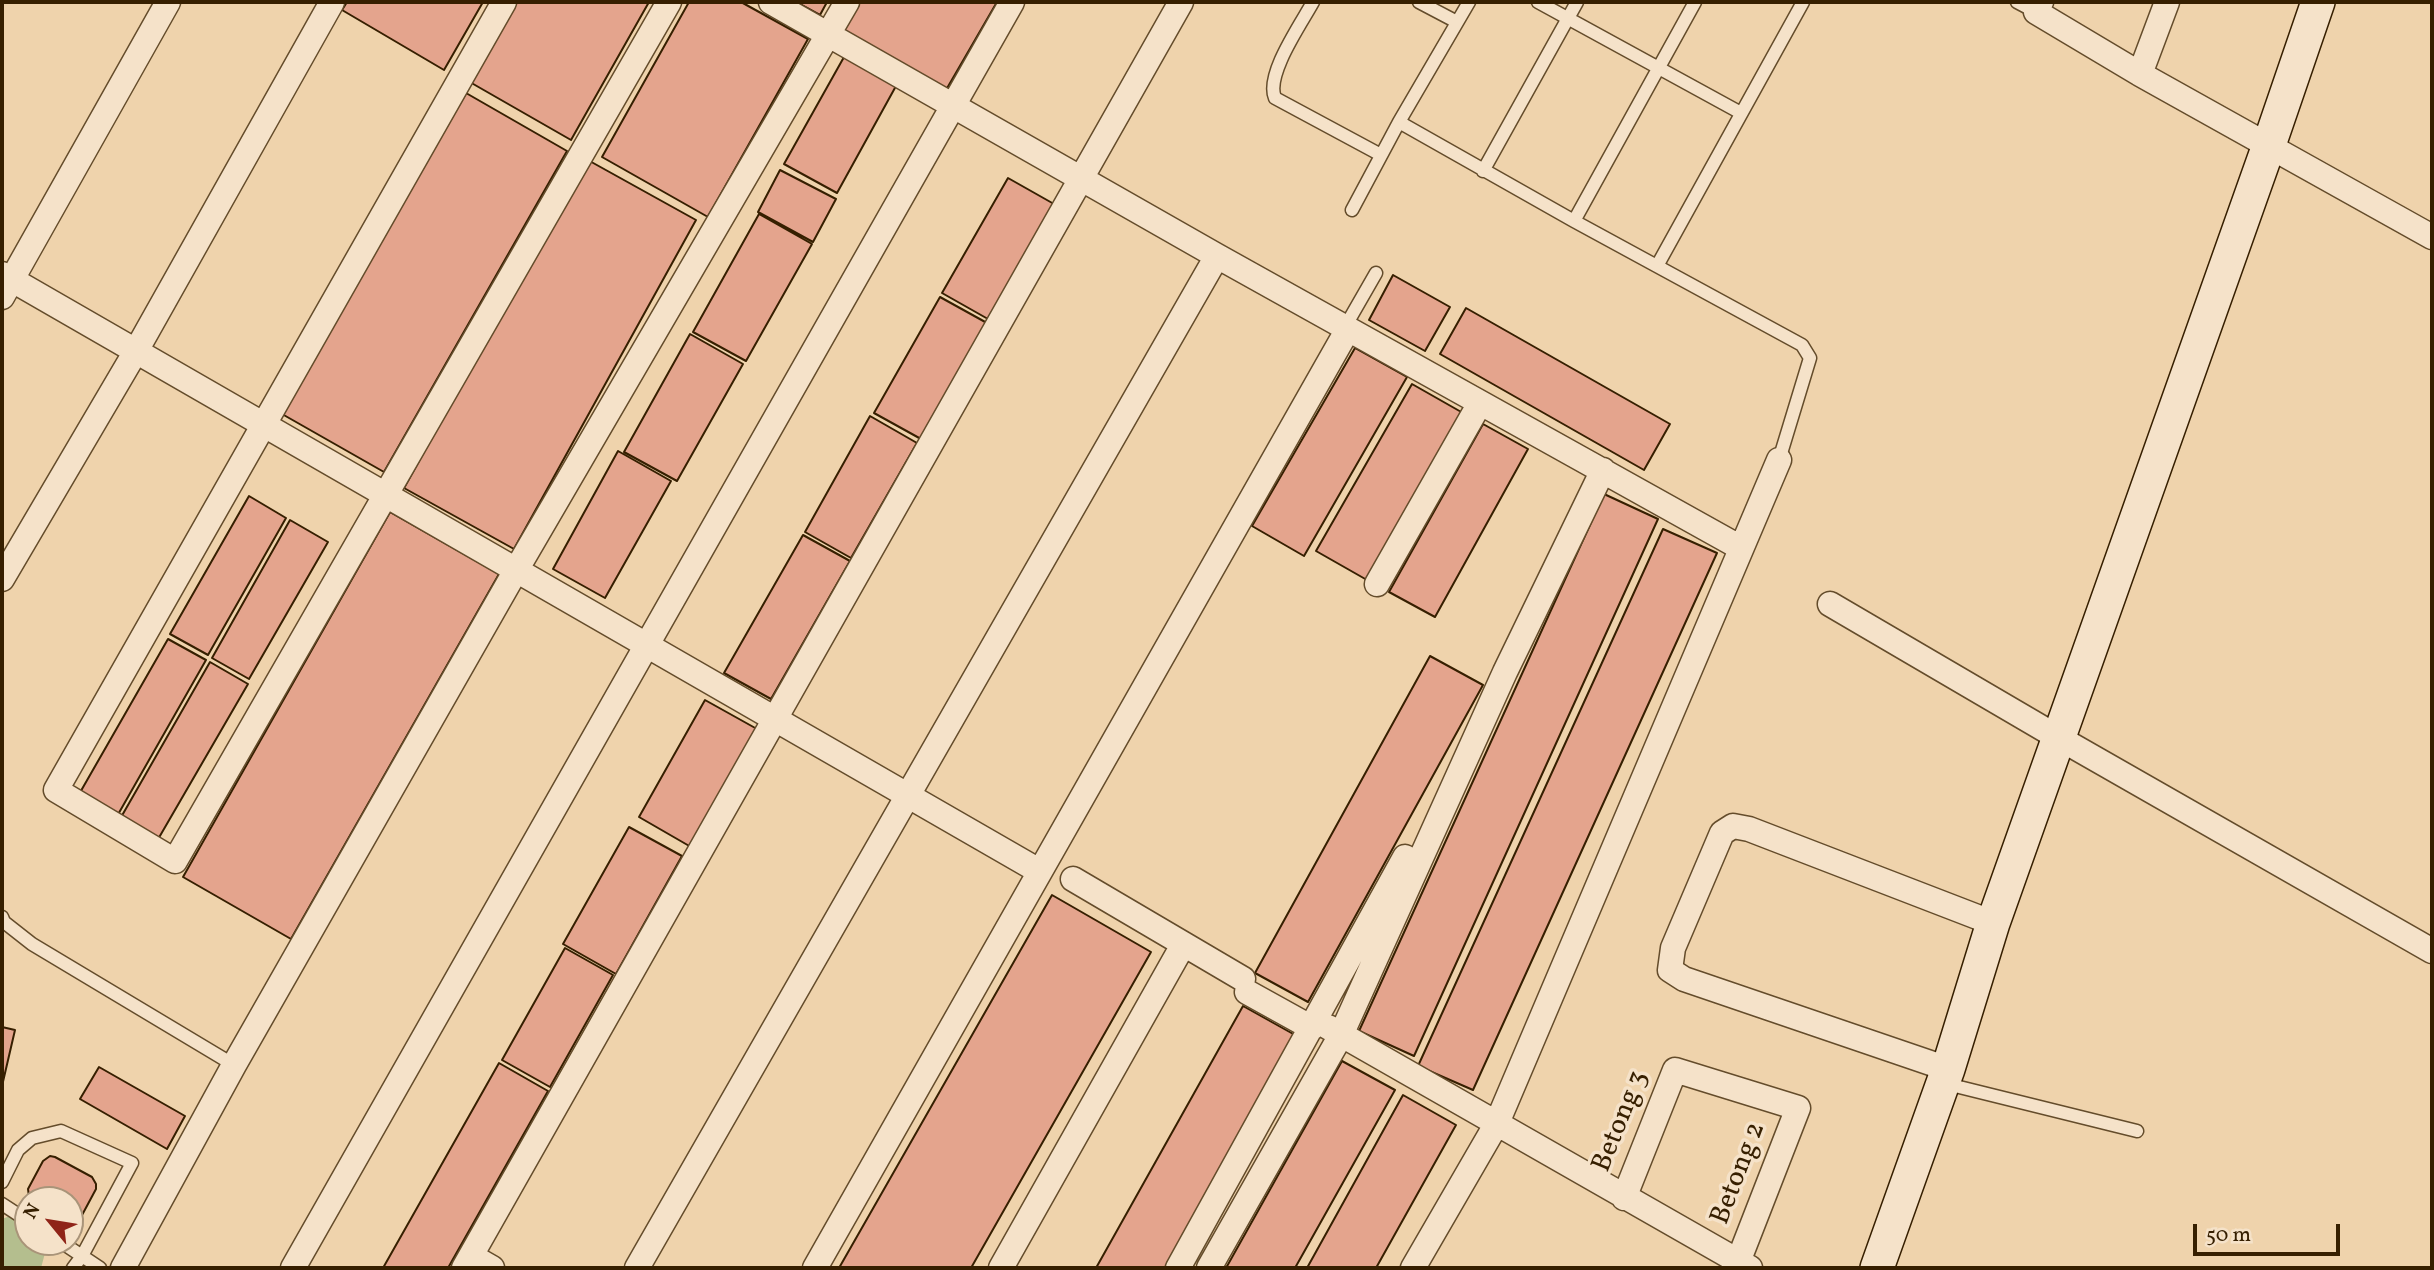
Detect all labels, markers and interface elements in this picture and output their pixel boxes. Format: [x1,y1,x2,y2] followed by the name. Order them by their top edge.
[1587,1066,1657,1178] street label: Betong 3
[1705,1118,1775,1230] street label: Betong 2
[14,1186,84,1256] north arrow
[18,1199,47,1224] text: N
[2196,1210,2343,1254] scale bar
[2206,1221,2251,1250] text: 50 m

